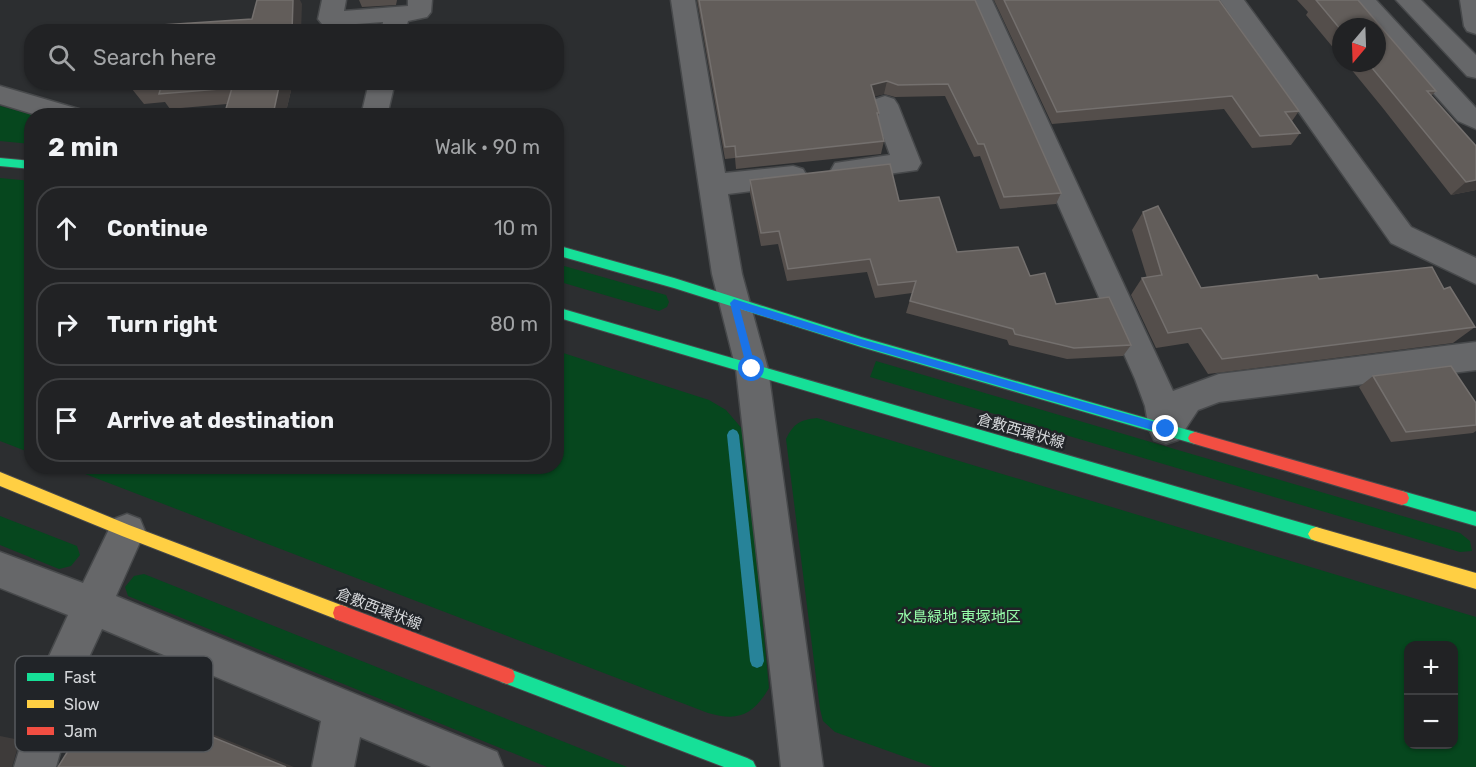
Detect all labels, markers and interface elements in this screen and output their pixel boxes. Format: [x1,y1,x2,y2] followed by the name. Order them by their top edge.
[1332,18,1386,72] north arrow
[24,24,564,90] search box
[45,41,78,74] icon: search
[93,44,216,71] text: Search here
[48,132,118,163] text: 2 min
[435,135,540,159] text: Walk · 90 m
[50,212,83,245] icon: ahead
[107,215,208,242] text: Continue
[494,216,538,240] text: 10 m
[50,308,83,341] icon: right
[107,311,217,338] text: Turn right
[490,312,538,336] text: 80 m
[738,355,764,381] route start
[50,404,83,437] icon: arrive
[107,407,334,434] text: Arrive at destination
[975,410,1067,452] street label: 倉敷西環状線
[1152,415,1178,441] route end
[334,584,424,634] street label: 倉敷西環状線
[897,608,1021,626] park label: 水島緑地 東塚地区
[1404,641,1458,749] map controls
[1404,641,1458,695] button: +
[15,656,213,752] legend
[64,668,96,687] text: Fast
[64,695,100,714] text: Slow
[1404,695,1458,749] button: −
[64,722,97,741] text: Jam

